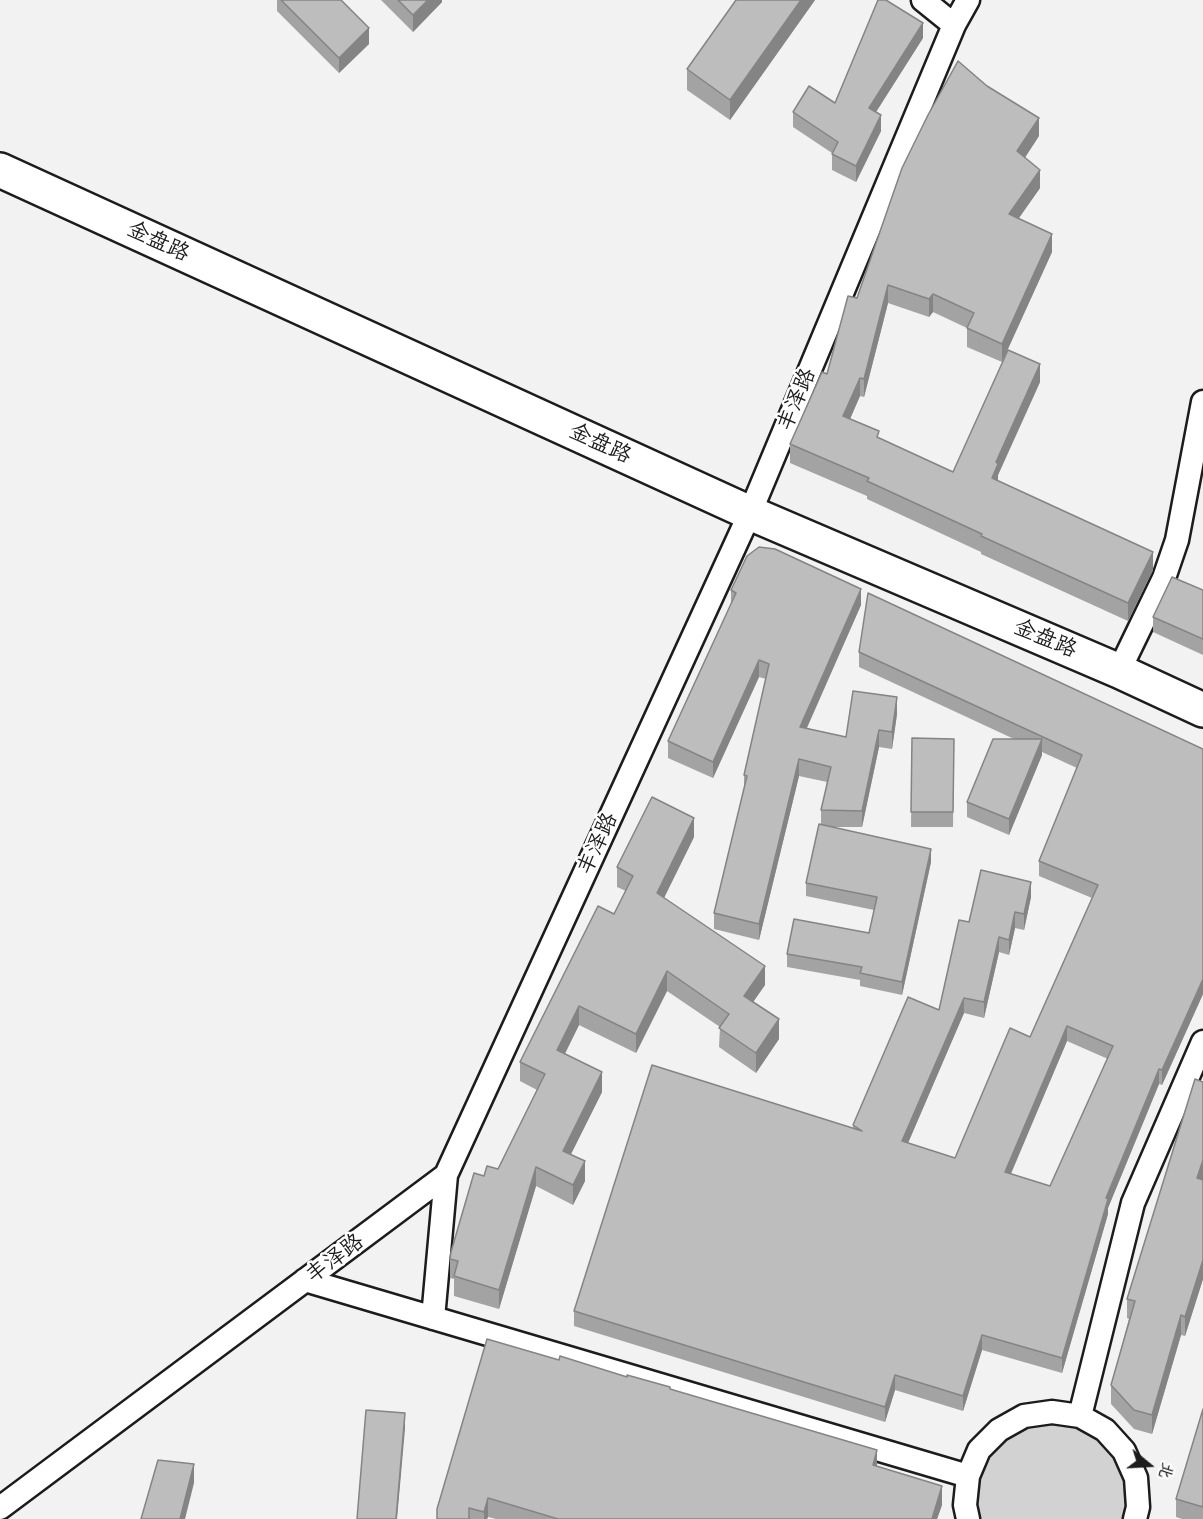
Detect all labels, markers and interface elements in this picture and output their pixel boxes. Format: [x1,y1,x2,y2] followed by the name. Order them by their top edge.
[123,216,193,268] street label: 金盘路
[772,364,822,436] street label: 丰泽路
[565,418,635,470] street label: 金盘路
[1009,614,1081,664] street label: 金盘路
[572,809,624,879] street label: 丰泽路
[301,1229,369,1289] street label: 丰泽路
[1119,1435,1179,1495] north arrow
[1154,1460,1179,1482] text: 北

